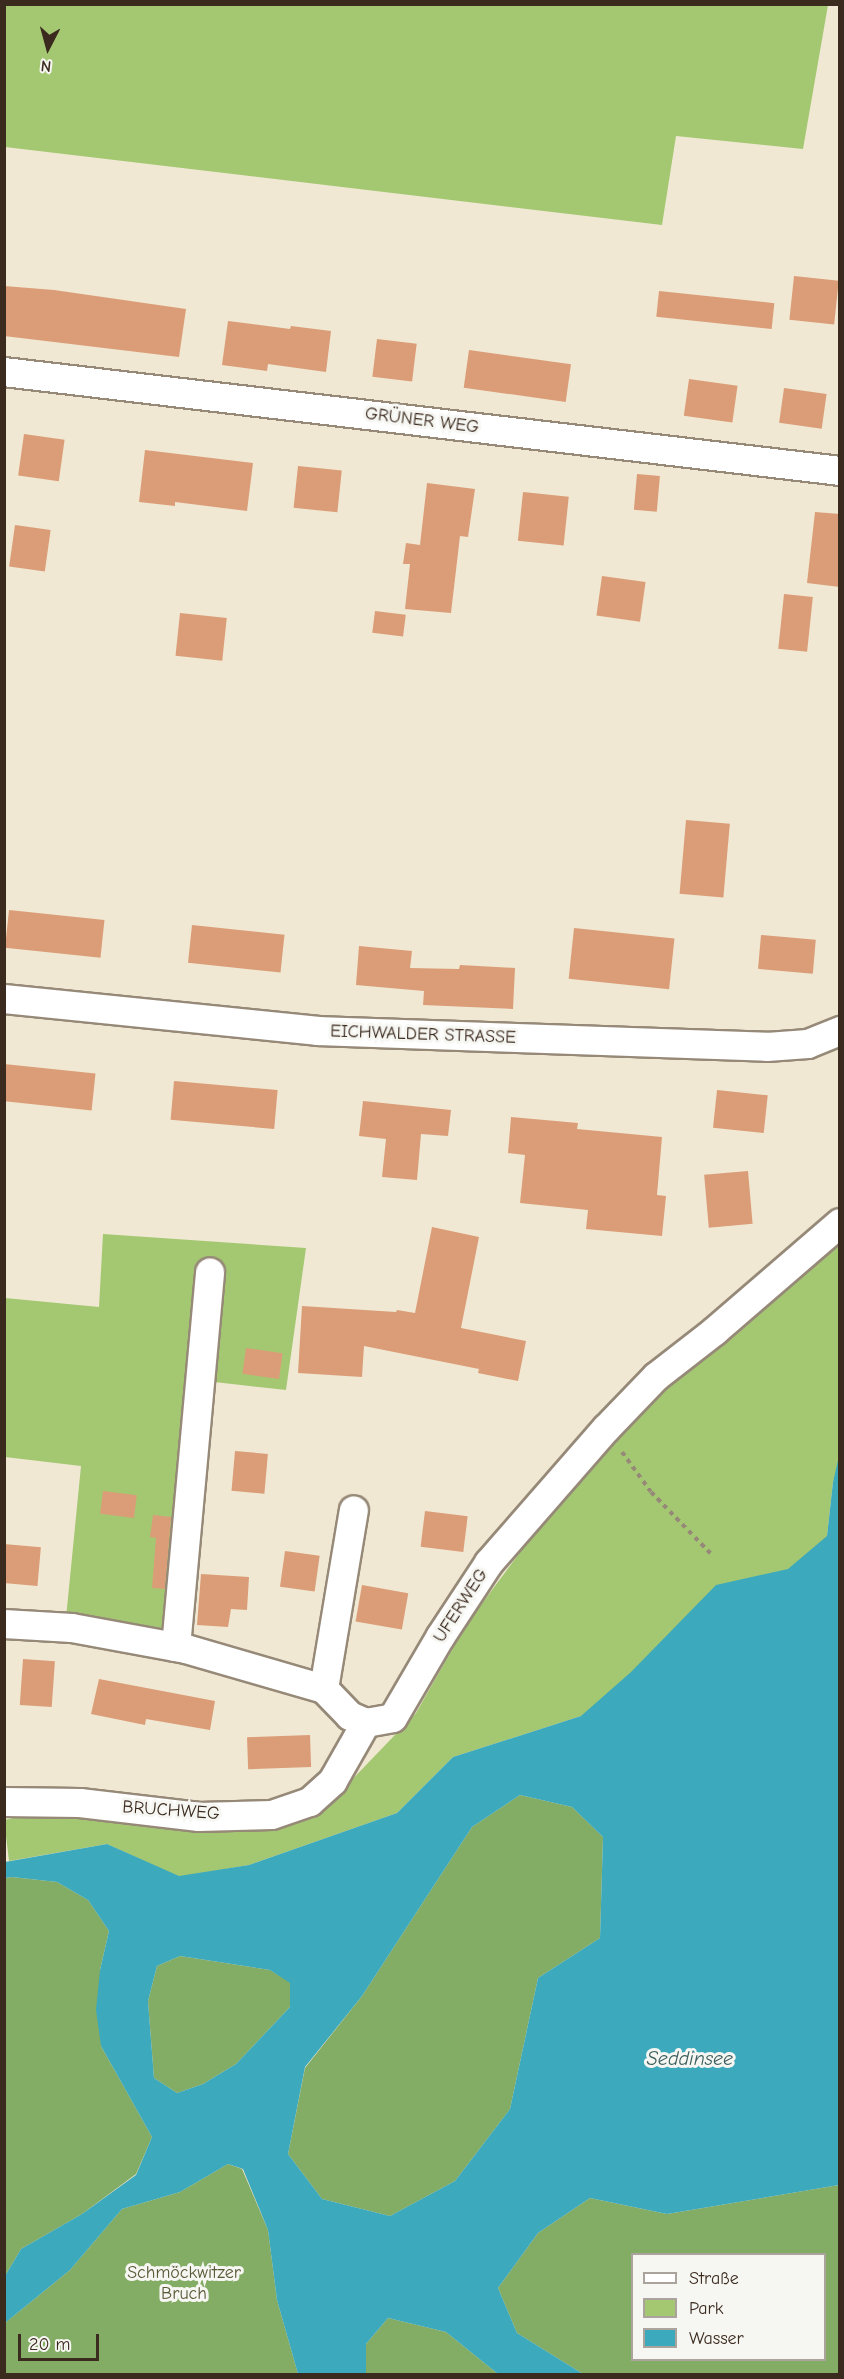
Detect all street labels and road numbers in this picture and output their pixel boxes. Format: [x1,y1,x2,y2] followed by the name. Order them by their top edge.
[364,403,480,439] street label: GRÜNER WEG
[330,1021,516,1049] street label: EICHWALDER STRASSE
[429,1565,493,1647] street label: UFERWEG
[122,1797,220,1825] street label: BRUCHWEG

